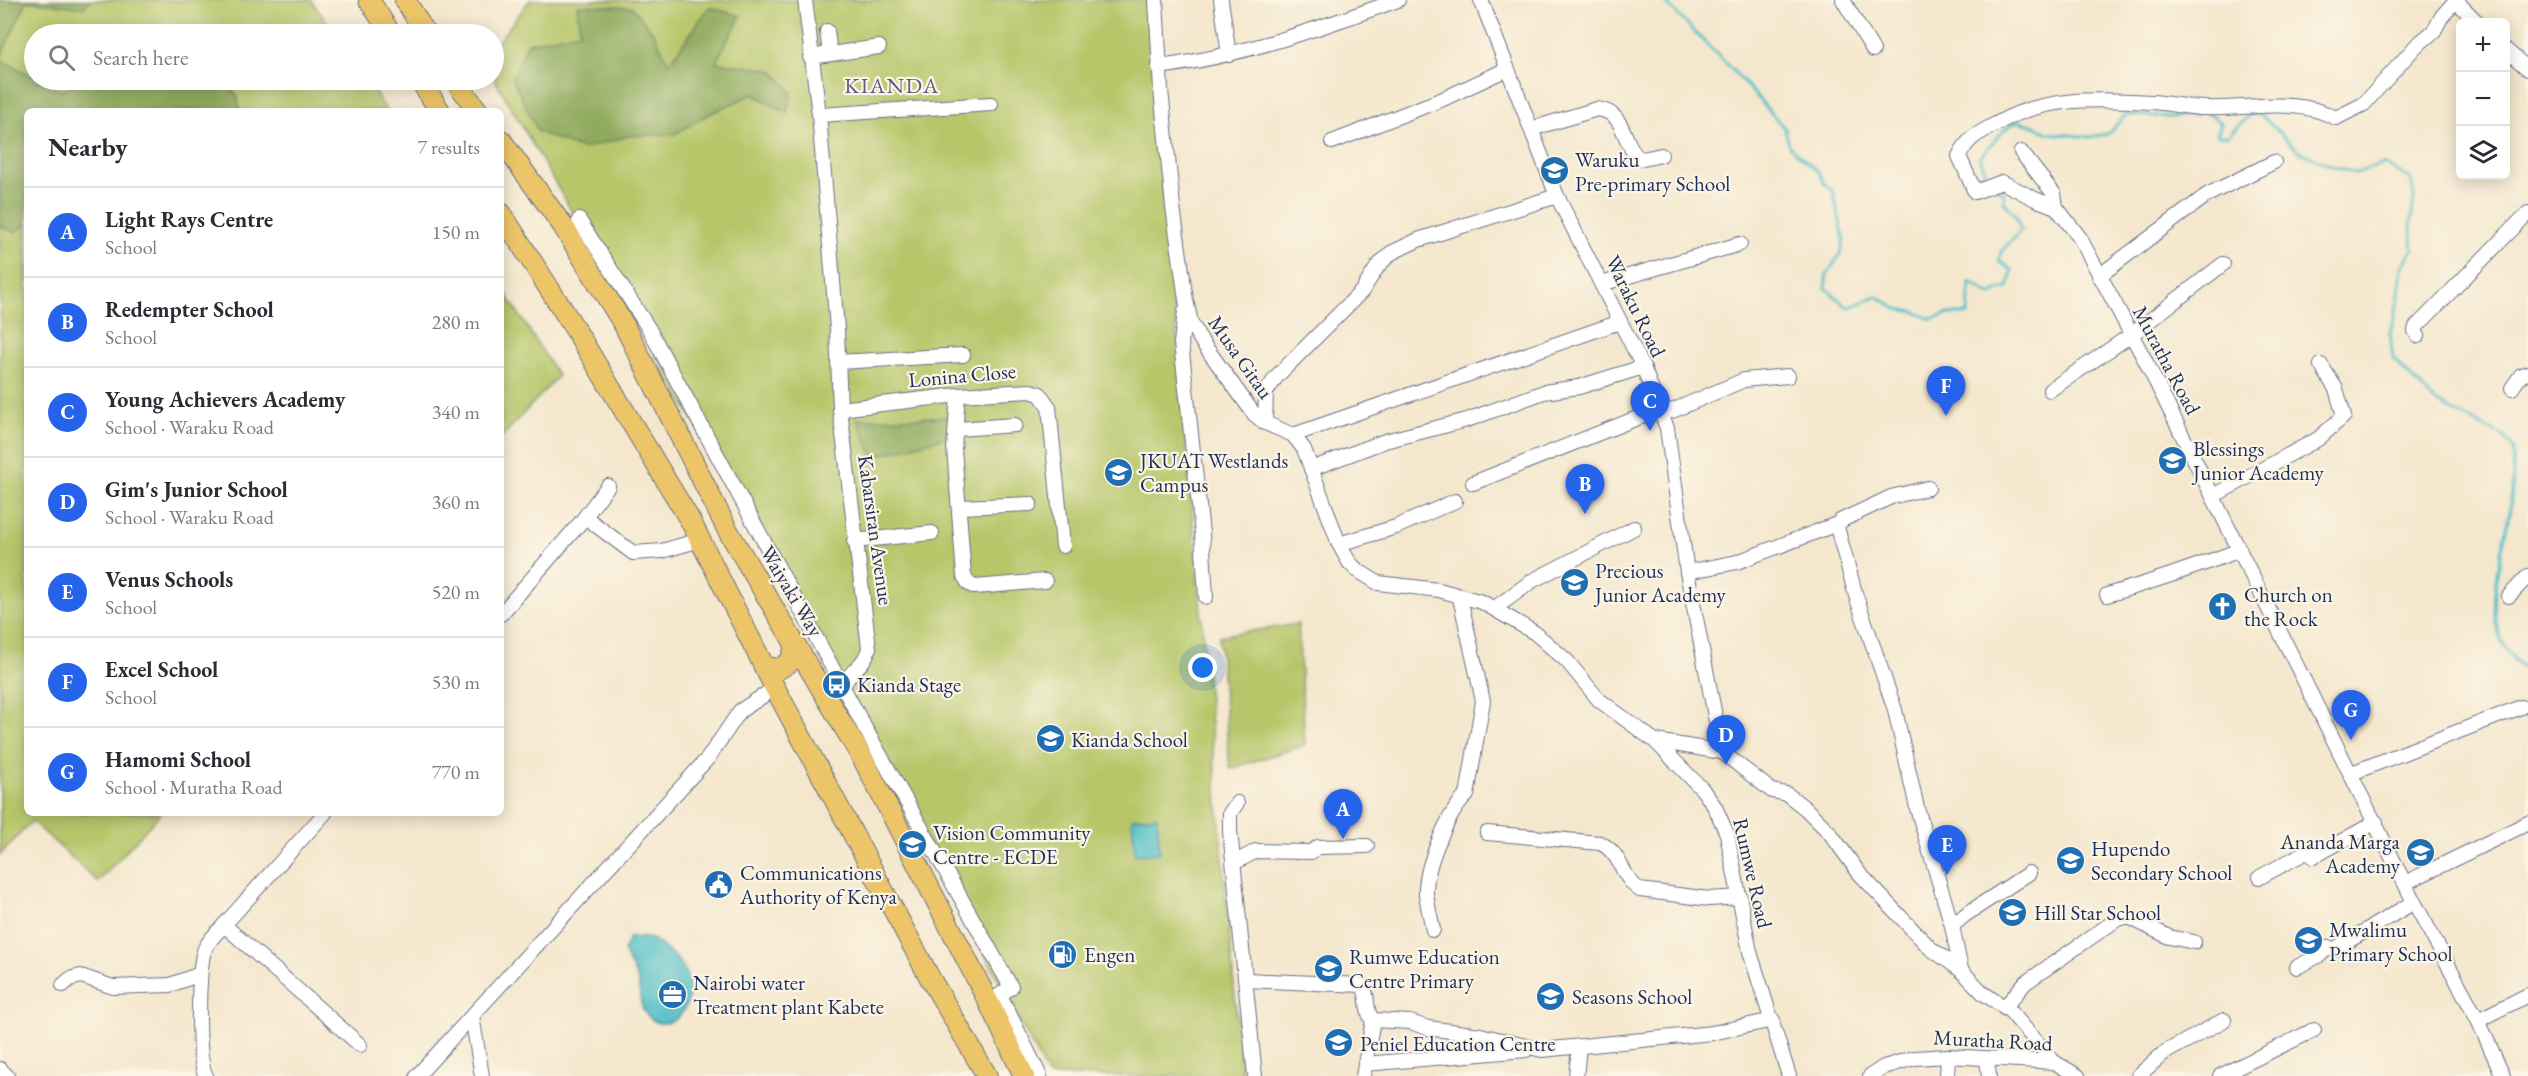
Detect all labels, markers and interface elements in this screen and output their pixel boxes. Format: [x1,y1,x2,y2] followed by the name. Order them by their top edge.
[2456,18,2510,180] map controls
[2456,18,2510,72] button: +
[24,24,504,90] search box
[45,41,78,74] icon: search
[93,43,188,72] text: Search here
[844,71,940,100] district label: KIANDA
[2456,72,2510,126] button: −
[2456,126,2510,180] button: layers
[48,130,128,164] text: Nearby
[417,134,480,160] text: 7 results
[1575,146,1730,197] place label: Waruku Pre-primary School
[1538,155,1570,187] school or university icon: Waruku Pre-primary School
[105,205,273,234] text: Light Rays Centre
[60,219,75,245] text: A
[432,219,480,245] text: 150 m
[105,234,157,260] text: School
[1600,251,1672,362] street label: Waraku Road
[105,295,274,324] text: Redempter School
[2127,301,2207,419] street label: Muratha Road
[61,309,74,335] text: B
[432,309,480,335] text: 280 m
[1202,310,1280,404] street label: Musa Gitau
[105,324,157,350] text: School
[907,357,1017,393] street label: Lonina Close
[1926,366,1966,416] pin: F
[1630,382,1670,431] pin: C
[105,385,345,414] text: Young Achievers Academy
[60,399,75,425] text: C
[432,399,480,425] text: 340 m
[105,414,274,440] text: School · Waraku Road
[2191,435,2325,486] place label: Blessings Junior Academy
[2156,444,2188,476] school or university icon: Blessings Junior Academy
[1138,447,1289,498] place label: JKUAT Westlands Campus
[852,453,900,607] street label: Kabarsiran Avenue
[1103,456,1135,488] school or university icon: JKUAT Westlands Campus
[1566,464,1604,514] pin: B
[105,475,288,504] text: Gim's Junior School
[60,489,75,515] text: D
[432,489,480,515] text: 360 m
[105,504,274,530] text: School · Waraku Road
[754,540,830,642] street label: Waiyaki Way
[1593,557,1727,608] place label: Precious Junior Academy
[105,565,233,594] text: Venus Schools
[1558,566,1590,598] school or university icon: Precious Junior Academy
[62,579,73,605] text: E
[432,579,480,605] text: 520 m
[2244,581,2333,632] place label: Church on the Rock
[2207,590,2239,622] church icon: Church on the Rock
[105,594,157,620] text: School
[1188,653,1217,682] your location
[105,655,218,684] text: Excel School
[820,668,852,700] bus stop icon: Kianda Stage
[62,669,73,695] text: F
[432,669,480,695] text: 530 m
[857,671,961,698] place label: Kianda Stage
[105,684,157,710] text: School
[2332,690,2370,740] pin: G
[1706,716,1746,765] pin: D
[1034,723,1066,755] school or university icon: Kianda School
[1071,726,1188,753] place label: Kianda School
[105,745,251,774] text: Hamomi School
[60,759,75,785] text: G
[432,759,480,785] text: 770 m
[105,774,283,800] text: School · Muratha Road
[1324,790,1362,839] pin: A
[1727,815,1779,931] street label: Rumwe Road
[933,819,1091,870] place label: Vision Community Centre - ECDE
[1928,826,1966,875] pin: E
[896,828,928,860] school or university icon: Vision Community Centre - ECDE
[2279,828,2401,879] place label: Ananda Marga Academy
[2091,835,2232,886] place label: Hupendo Secondary School
[2405,837,2437,869] school or university icon: Ananda Marga Academy
[2054,844,2086,876] school or university icon: Hupendo Secondary School
[739,859,897,910] place label: Communications Authority of Kenya
[703,868,735,900] public building icon: Communications Authority of Kenya
[1997,896,2029,928] school or university icon: Hill Star School
[2034,899,2161,926] place label: Hill Star School
[2329,916,2453,967] place label: Mwalimu Primary School
[2292,925,2324,957] school or university icon: Mwalimu Primary School
[1047,938,1079,970] fuel station icon: Engen
[1084,941,1135,968] place label: Engen
[1349,943,1500,994] place label: Rumwe Education Centre Primary
[1312,952,1344,984] school or university icon: Rumwe Education Centre Primary
[693,969,884,1020] place label: Nairobi water Treatment plant Kabete
[656,978,688,1010] office icon: Nairobi water Treatment plant Kabete
[1535,980,1567,1012] school or university icon: Seasons School
[1572,983,1692,1010] place label: Seasons School
[1933,1023,2054,1057] street label: Muratha Road
[1323,1027,1355,1059] school or university icon: Peniel Education Centre
[1360,1030,1555,1057] place label: Peniel Education Centre

